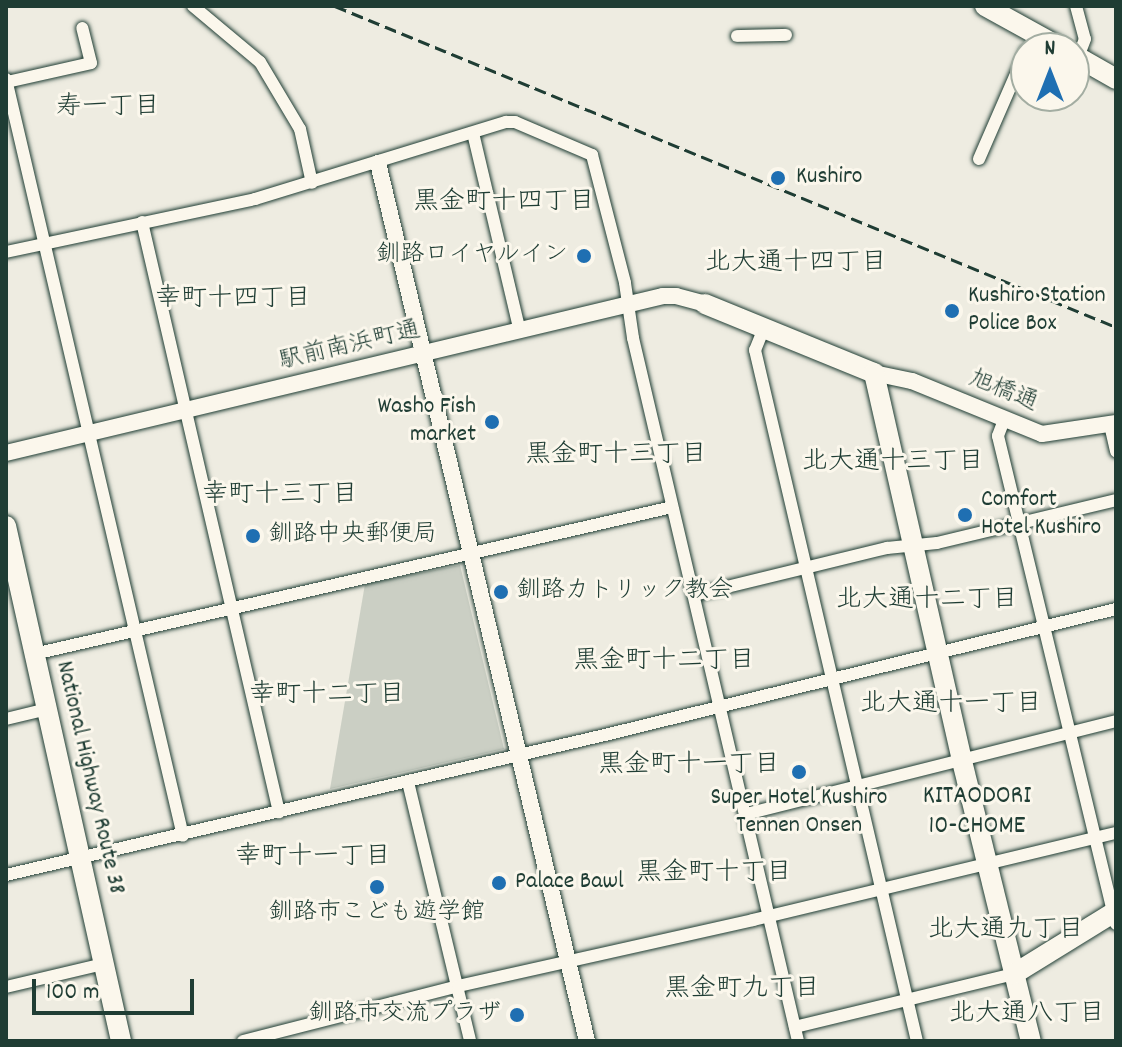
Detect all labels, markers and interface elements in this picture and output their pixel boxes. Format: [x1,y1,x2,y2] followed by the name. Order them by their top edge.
[1010,32,1090,112] north arrow
[1045,34,1055,65] text: N
[56,92,160,124] district label: 寿一丁目
[796,164,863,192] place label: Kushiro
[767,167,789,189] marker: Kushiro
[413,187,595,219] district label: 黒金町十四丁目
[376,242,568,270] place label: 釧路ロイヤルイン
[575,247,593,265] marker: 釧路ロイヤルイン
[705,248,887,280] district label: 北大通十四丁目
[968,283,1106,339] place label: Kushiro Station Police Box
[155,284,311,316] district label: 幸町十四丁目
[943,302,961,320] marker: Kushiro Station Police Box
[277,317,423,377] street label: 駅前南浜町通
[964,365,1042,419] street label: 旭橋通
[378,394,476,450] place label: Washo Fish market
[483,413,501,431] marker: Washo Fish market
[525,440,707,472] district label: 黒金町十三丁目
[802,447,984,479] district label: 北大通十三丁目
[202,480,358,512] district label: 幸町十三丁目
[981,487,1101,543] place label: Comfort Hotel Kushiro
[956,506,974,524] marker: Comfort Hotel Kushiro
[269,522,437,550] place label: 釧路中央郵便局
[244,527,262,545] marker: 釧路中央郵便局
[517,578,733,606] place label: 釧路カトリック教会
[492,583,510,601] marker: 釧路カトリック教会
[836,585,1018,617] district label: 北大通十二丁目
[573,646,755,678] district label: 黒金町十二丁目
[48,659,130,897] street label: National Highway Route 38
[249,680,405,712] district label: 幸町十二丁目
[860,689,1042,721] district label: 北大通十一丁目
[598,750,780,782] district label: 黒金町十一丁目
[790,763,808,781] marker: Super Hotel Kushiro Tennen Onsen
[914,781,1040,842] district label: KITAODORI 10-CHOME
[710,785,888,841] place label: Super Hotel Kushiro Tennen Onsen
[235,842,391,874] district label: 幸町十一丁目
[636,858,792,890] district label: 黒金町十丁目
[515,869,624,897] place label: Palace Bawl
[490,874,508,892] marker: Palace Bawl
[368,878,386,896] marker: 釧路市こども遊学館
[269,900,485,928] place label: 釧路市こども遊学館
[928,915,1084,947] district label: 北大通九丁目
[36,963,198,1013] scale bar
[664,974,820,1006] district label: 黒金町九丁目
[46,976,99,1010] text: 100 m
[949,999,1105,1031] district label: 北大通八丁目
[309,1001,501,1029] place label: 釧路市交流プラザ
[508,1006,526,1024] marker: 釧路市交流プラザ

